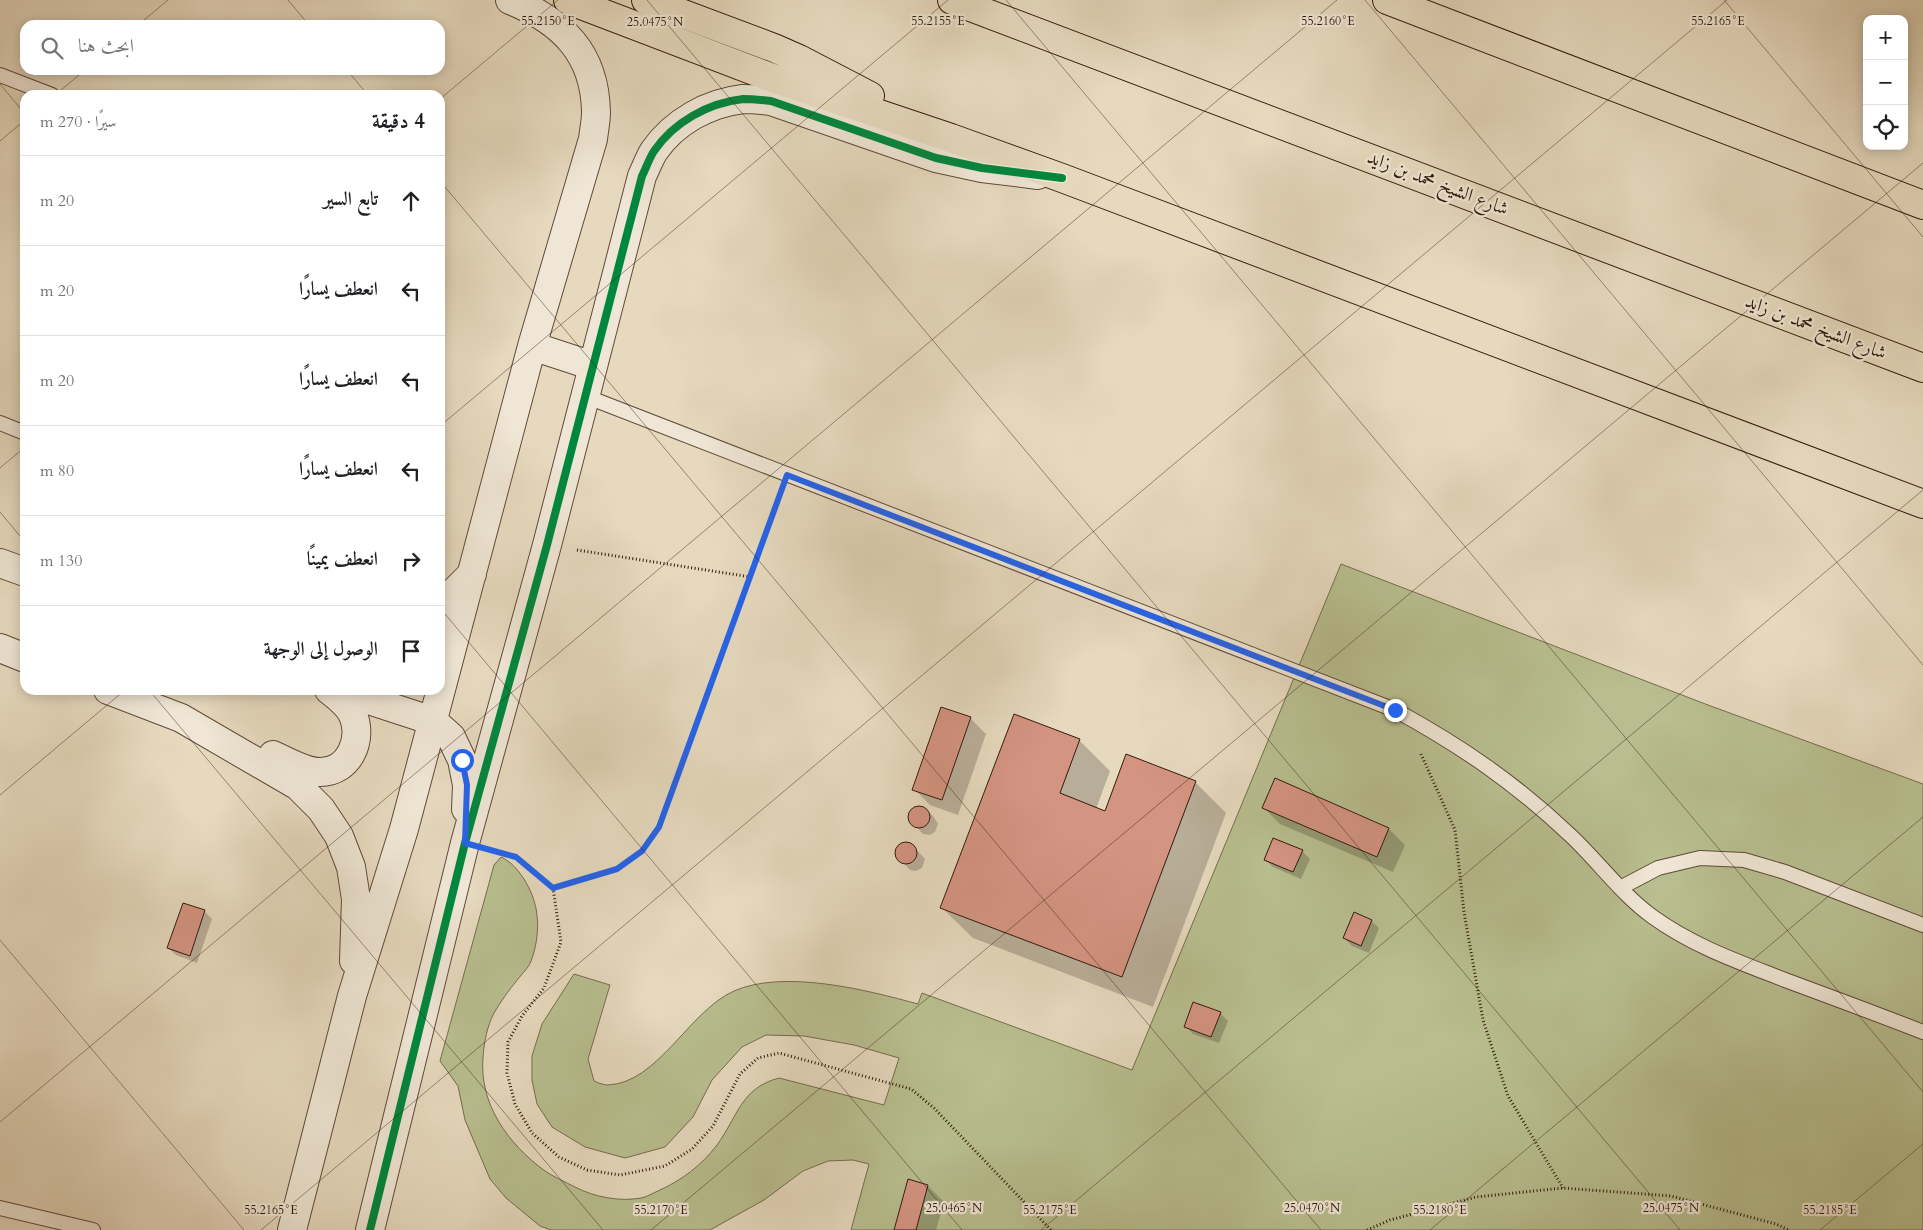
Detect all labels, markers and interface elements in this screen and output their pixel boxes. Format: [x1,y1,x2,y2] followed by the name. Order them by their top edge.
[521,13,575,29] text: 55.2150°E
[911,13,965,29] text: 55.2155°E
[1301,13,1355,29] text: 55.2160°E
[1691,13,1745,29] text: 55.2165°E
[627,14,684,30] text: 25.0475°N
[1863,15,1908,150] map controls
[1863,15,1908,60] button: +
[20,20,445,75] search box
[78,33,134,59] text: ابحث هنا
[38,34,66,62] icon: search
[1863,60,1908,105] button: −
[1863,105,1908,150] button: locate
[372,107,425,136] text: 4 دقيقة
[40,111,116,133] text: سيرًا · 270 m
[1362,144,1512,226] street label: شارع الشيخ محمد بن زايد
[323,186,378,212] text: تابع السير
[397,187,425,215] icon: ahead
[40,190,74,212] text: 20 m
[299,276,378,302] text: انعطف يسارًا
[397,277,425,305] icon: left
[40,280,74,302] text: 20 m
[1740,288,1890,370] street label: شارع الشيخ محمد بن زايد
[299,366,378,392] text: انعطف يسارًا
[397,367,425,395] icon: left
[40,370,74,392] text: 20 m
[299,456,378,482] text: انعطف يسارًا
[397,457,425,485] icon: left
[40,460,74,482] text: 80 m
[307,546,378,572] text: انعطف يمينًا
[397,547,425,575] icon: right
[40,550,82,572] text: 130 m
[264,636,378,662] text: الوصول إلى الوجهة
[397,637,425,665] icon: arrive
[1384,699,1407,722] route end
[451,749,474,772] route start
[926,1200,983,1216] text: 25.0465°N
[1284,1200,1341,1216] text: 25.0470°N
[1643,1200,1700,1216] text: 25.0475°N
[244,1202,298,1218] text: 55.2165°E
[634,1202,688,1218] text: 55.2170°E
[1023,1202,1077,1218] text: 55.2175°E
[1413,1202,1467,1218] text: 55.2180°E
[1803,1202,1857,1218] text: 55.2185°E

